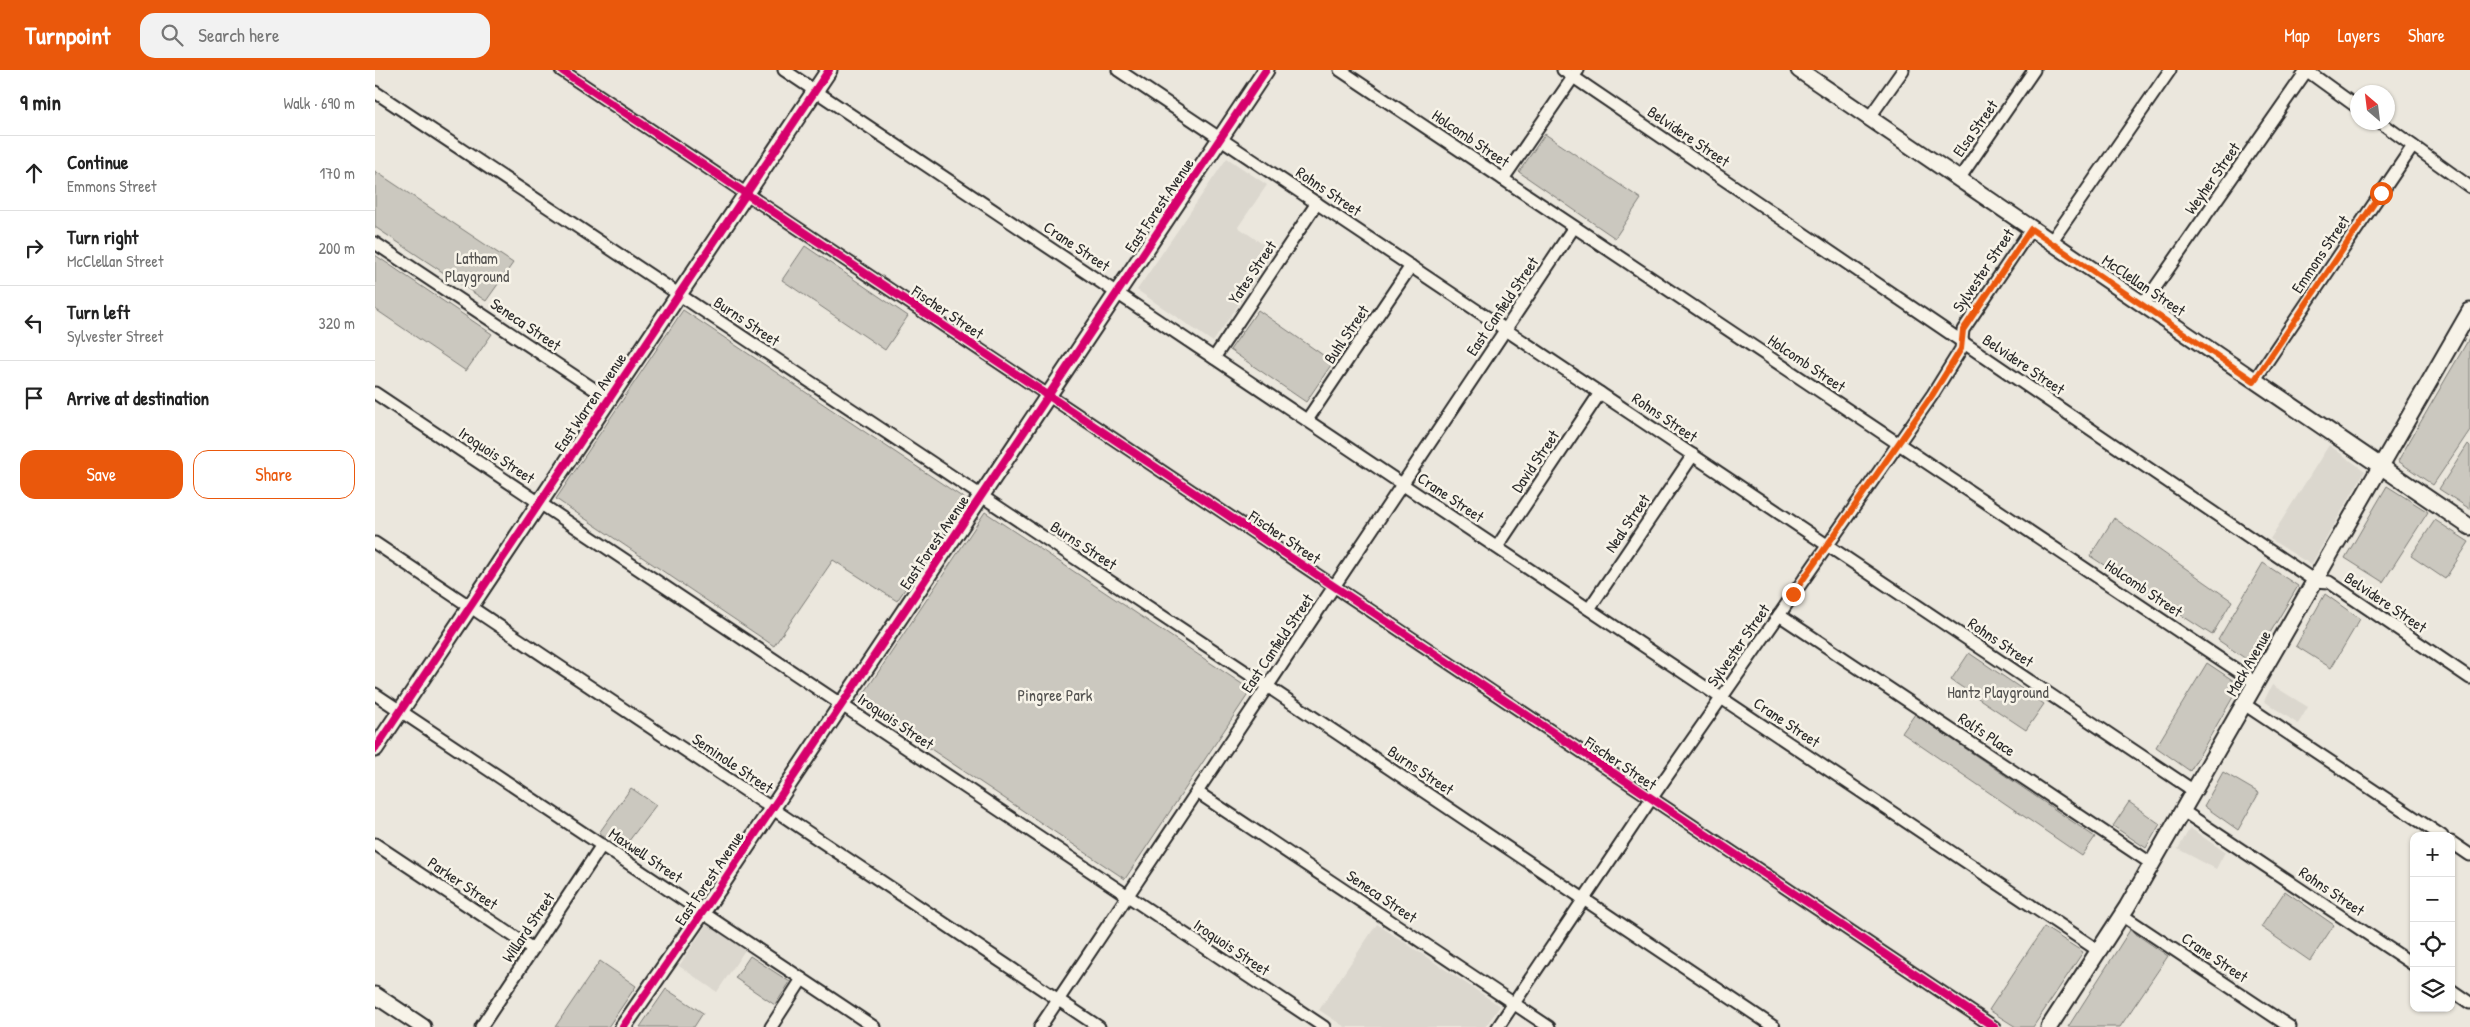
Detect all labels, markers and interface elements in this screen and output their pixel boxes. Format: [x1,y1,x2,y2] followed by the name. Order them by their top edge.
[140,13,490,58] search box
[25,19,110,51] text: Turnpoint
[158,21,186,49] icon: search
[198,22,280,48] text: Search here
[2284,23,2310,48] text: Map
[2338,23,2380,48] text: Layers
[2408,23,2445,48] text: Share
[2350,85,2395,130] north arrow
[20,88,61,117] text: 9 min
[283,92,355,114] text: Walk · 690 m
[1947,95,2003,161] street label: Elsa Street
[1644,100,1735,172] street label: Belvidere Street
[1428,104,1515,172] street label: Holcomb Street
[2179,137,2245,218] street label: Weyher Street
[67,149,128,175] text: Continue
[1119,153,1199,257] street label: East Forest Avenue
[20,159,48,187] icon: ahead
[1292,161,1367,221] street label: Rohns Street
[320,162,355,184] text: 170 m
[67,175,157,197] text: Emmons Street
[2370,182,2393,205] route start
[2286,210,2354,297] street label: Emmons Street
[1039,216,1115,277] street label: Crane Street
[67,224,138,250] text: Turn right
[1947,224,2019,316] street label: Sylvester Street
[20,234,48,262] icon: right
[1223,235,1282,308] street label: Yates Street
[319,237,355,259] text: 200 m
[445,247,509,287] park label: Latham Playground
[2098,249,2191,321] street label: McClellan Street
[67,250,163,272] text: McClellan Street
[1461,252,1544,360] street label: East Canfield Street
[907,279,989,344] street label: Fischer Street
[710,291,785,351] street label: Burns Street
[486,292,566,356] street label: Seneca Street
[67,299,130,325] text: Turn left
[1318,300,1374,368] street label: Buhl Street
[20,309,48,337] icon: left
[319,312,355,334] text: 320 m
[67,325,163,347] text: Sylvester Street
[1979,328,2070,400] street label: Belvidere Street
[1764,329,1851,397] street label: Holcomb Street
[549,348,632,456] street label: East Warren Avenue
[20,384,48,412] icon: arrive
[67,385,209,411] text: Arrive at destination
[1628,387,1703,447] street label: Rohns Street
[455,421,540,489] street label: Iroquois Street
[1506,425,1564,497] street label: David Street
[20,450,183,499] button: Save
[193,450,355,499] button: Share
[1413,467,1489,528] street label: Crane Street
[1599,489,1655,557] street label: Neal Street
[894,490,974,594] street label: East Forest Avenue
[1244,504,1326,569] street label: Fischer Street
[1047,515,1122,575] street label: Burns Street
[2101,554,2188,622] street label: Holcomb Street
[2341,566,2432,638] street label: Belvidere Street
[1782,583,1805,606] route end
[1236,589,1319,697] street label: East Canfield Street
[1701,599,1775,691] street label: Sylvester Street
[1964,612,2039,672] street label: Rohns Street
[2220,625,2276,700] street label: Mack Avenue
[1947,681,2049,703] park label: Hantz Playground
[1018,684,1093,706] park label: Pingree Park
[854,687,939,755] street label: Iroquois Street
[1749,692,1825,753] street label: Crane Street
[1954,707,2020,761] street label: Rolfs Place
[688,728,778,799] street label: Seminole Street
[1580,730,1662,795] street label: Fischer Street
[1384,740,1459,800] street label: Burns Street
[605,822,688,888] street label: Maxwell Street
[669,826,749,930] street label: East Forest Avenue
[2410,832,2455,1012] map controls
[2410,832,2455,877] button: +
[424,851,503,915] street label: Parker Street
[2295,861,2370,921] street label: Rohns Street
[1342,864,1422,928] street label: Seneca Street
[2410,877,2455,922] button: −
[497,887,560,966] street label: Willard Street
[1190,913,1275,981] street label: Iroquois Street
[2410,922,2455,967] button: locate
[2177,927,2253,988] street label: Crane Street
[2410,967,2455,1012] button: layers

